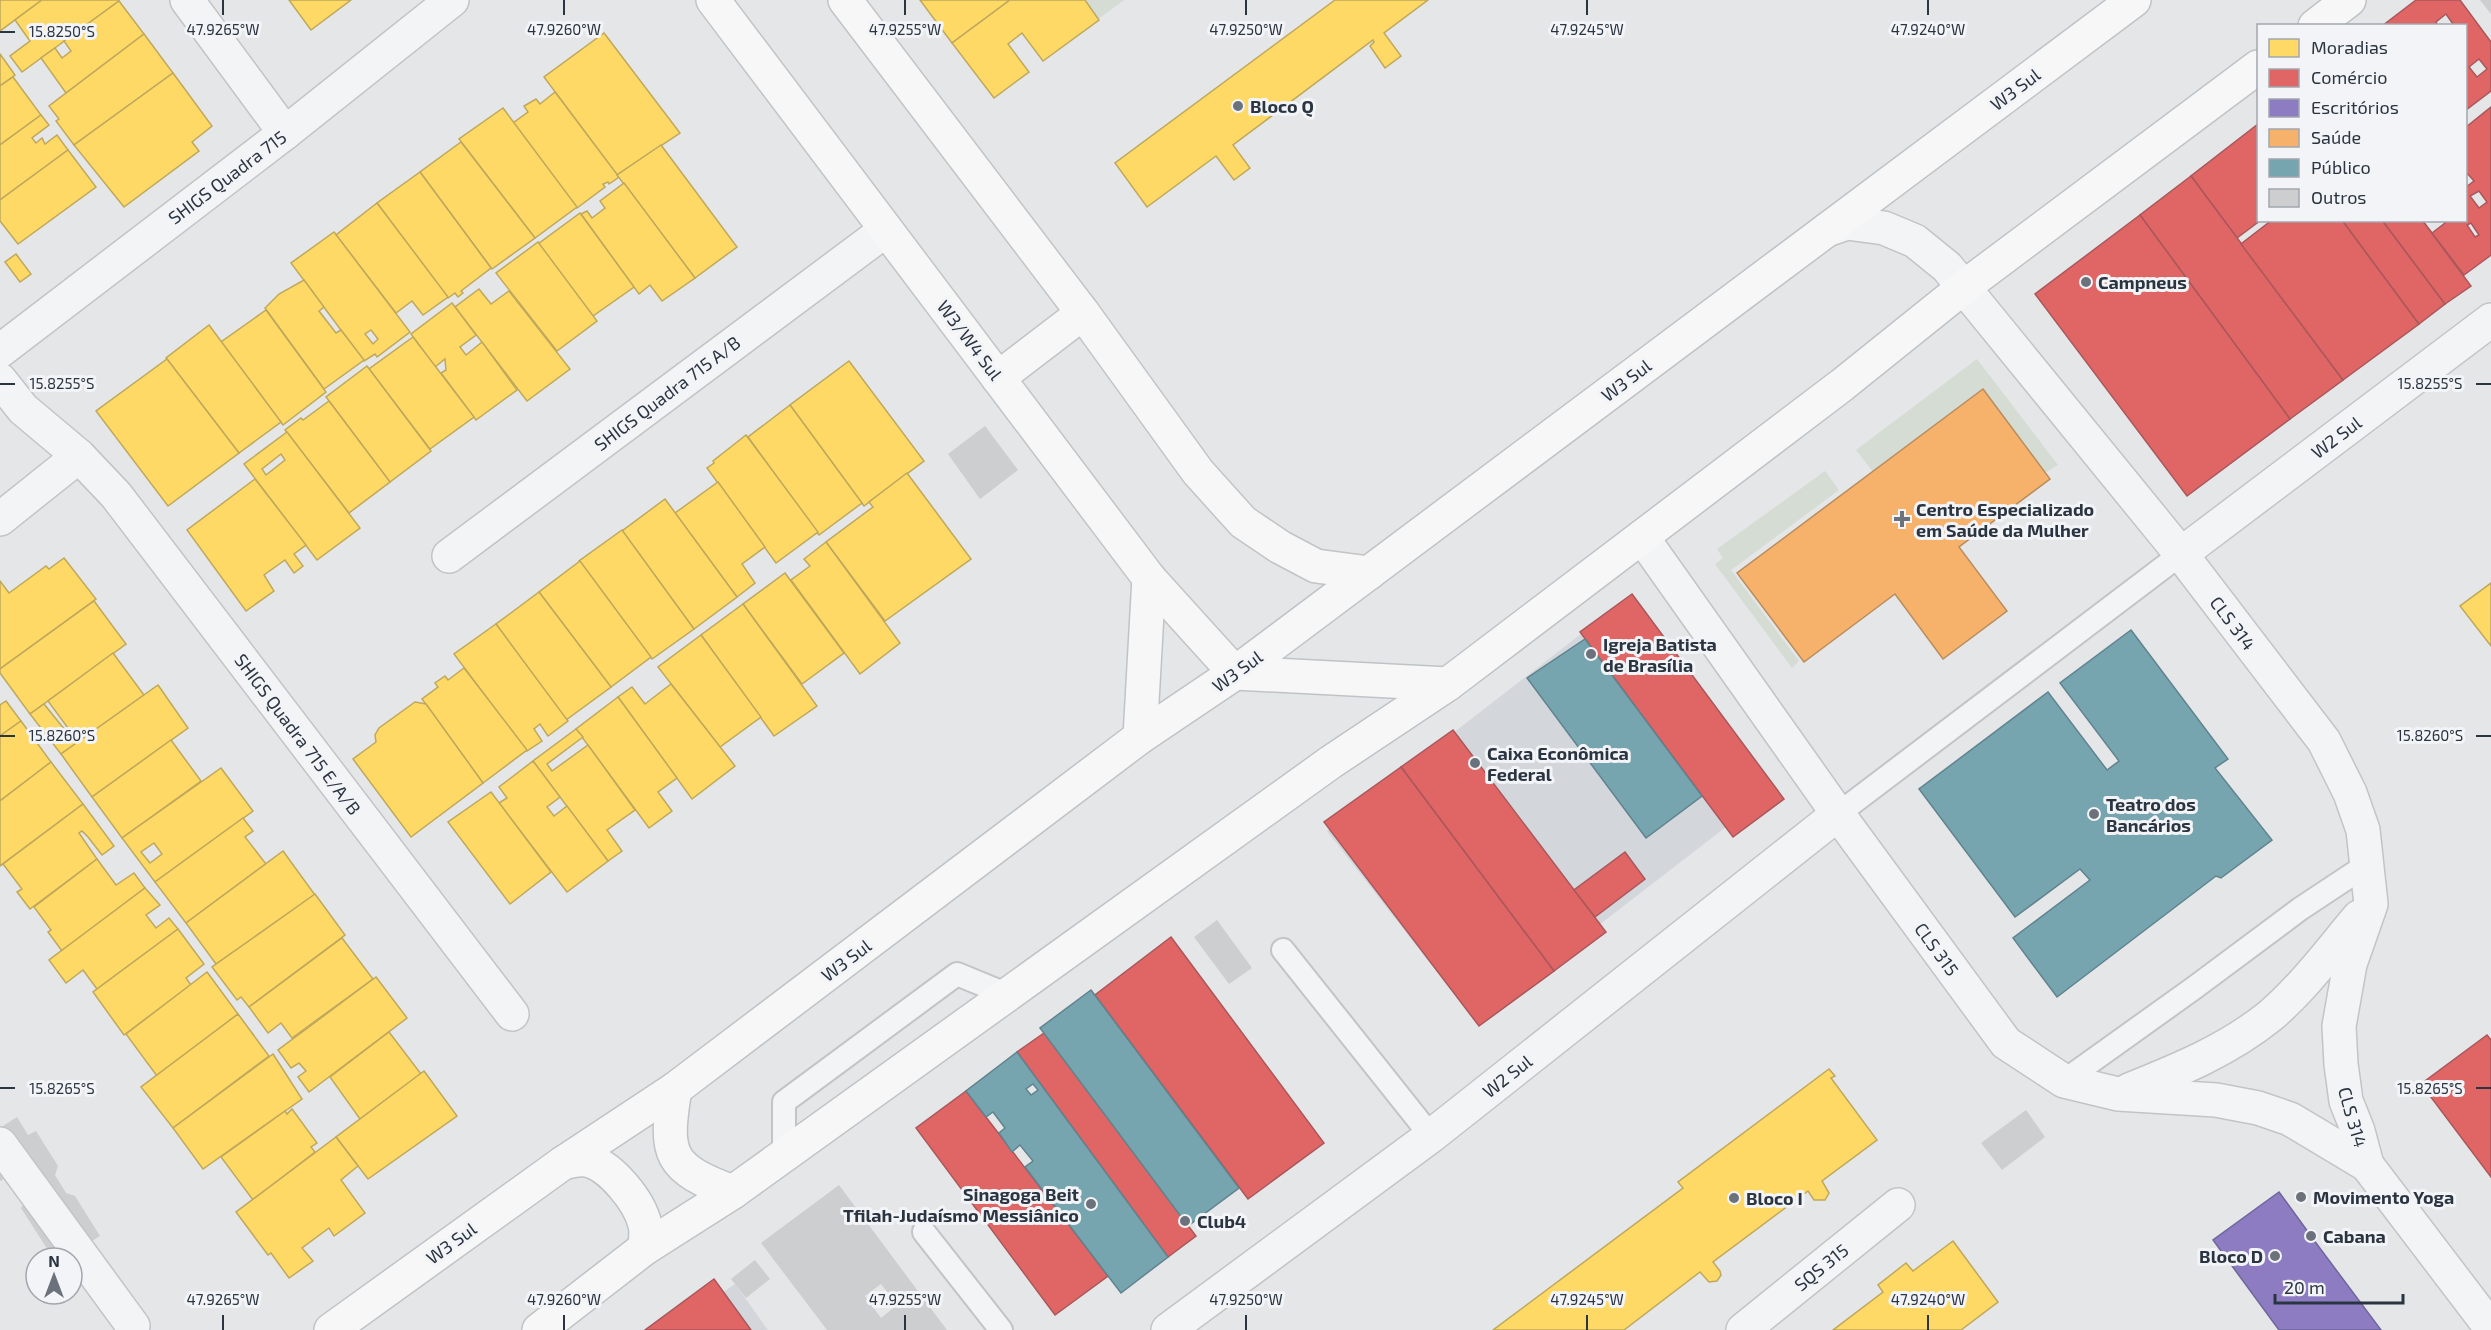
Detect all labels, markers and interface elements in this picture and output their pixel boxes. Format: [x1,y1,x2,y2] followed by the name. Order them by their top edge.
[187,20,259,38] text: 47.9265°W
[527,20,601,38] text: 47.9260°W
[869,20,941,38] text: 47.9255°W
[1209,20,1283,38] text: 47.9250°W
[1550,20,1624,38] text: 47.9245°W
[1891,20,1965,38] text: 47.9240°W
[29,22,95,40] text: 15.8250°S
[2257,24,2467,222] legend
[2311,36,2388,58] text: Moradias
[1986,63,2045,115] street label: W3 Sul
[2311,66,2387,88] text: Comércio
[1250,95,1314,117] place label: Bloco Q
[2311,96,2399,118] text: Escritórios
[1231,99,1245,113] marker: Bloco Q
[164,126,290,228] street label: SHIGS Quadra 715
[2311,126,2361,148] text: Saúde
[2311,156,2371,178] text: Público
[2311,186,2367,208] text: Outros
[2098,271,2187,293] place label: Campneus
[2079,275,2093,289] marker: Campneus
[933,296,1008,385] street label: W3/W4 Sul
[590,331,744,455] street label: SHIGS Quadra 715 A/B
[1597,354,1656,406] street label: W3 Sul
[30,374,94,392] text: 15.8255°S
[2398,374,2462,392] text: 15.8255°S
[2307,411,2366,463] street label: W2 Sul
[1916,498,2094,541] place label: Centro Especializado em Saúde da Mulher
[1893,510,1911,528] marker: Centro Especializado em Saúde da Mulher
[2206,592,2260,654] street label: CLS 314
[1603,633,1717,676] place label: Igreja Batista de Brasília
[1208,645,1267,697] street label: W3 Sul
[1584,647,1598,661] marker: Igreja Batista de Brasília
[230,649,366,819] street label: SHIGS Quadra 715 E/A/B
[29,726,95,744] text: 15.8260°S
[2397,726,2463,744] text: 15.8260°S
[1487,742,1629,785] place label: Caixa Econômica Federal
[1468,756,1482,770] marker: Caixa Econômica Federal
[2106,793,2196,836] place label: Teatro dos Bancários
[2087,807,2101,821] marker: Teatro dos Bancários
[1910,918,1964,980] street label: CLS 315
[817,934,876,986] street label: W3 Sul
[1478,1049,1537,1102] street label: W2 Sul
[29,1079,95,1097] text: 15.8265°S
[2397,1079,2463,1097] text: 15.8265°S
[2334,1084,2372,1150] street label: CLS 314
[843,1183,1080,1226] place label: Sinagoga Beit Tfilah-Judaísmo Messiânico
[2313,1186,2454,1208] place label: Movimento Yoga
[1746,1187,1803,1209] place label: Bloco I
[2294,1190,2308,1204] marker: Movimento Yoga
[1727,1191,1741,1205] marker: Bloco I
[1084,1197,1098,1211] marker: Sinagoga Beit Tfilah-Judaísmo Messiânico
[1197,1210,1246,1232] place label: Club4
[1178,1214,1192,1228] marker: Club4
[422,1217,481,1269] street label: W3 Sul
[2323,1225,2386,1247] place label: Cabana
[2304,1229,2318,1243] marker: Cabana
[1790,1239,1852,1295] street label: SQS 315
[2199,1245,2263,1267] place label: Bloco D
[24,1246,84,1306] north arrow
[2268,1249,2282,1263] marker: Bloco D
[48,1251,60,1270] text: N
[2275,1267,2402,1305] scale bar
[2284,1276,2325,1298] text: 20 m
[187,1290,259,1308] text: 47.9265°W
[527,1290,601,1308] text: 47.9260°W
[869,1290,941,1308] text: 47.9255°W
[1209,1290,1283,1308] text: 47.9250°W
[1550,1290,1624,1308] text: 47.9245°W
[1891,1290,1965,1308] text: 47.9240°W

